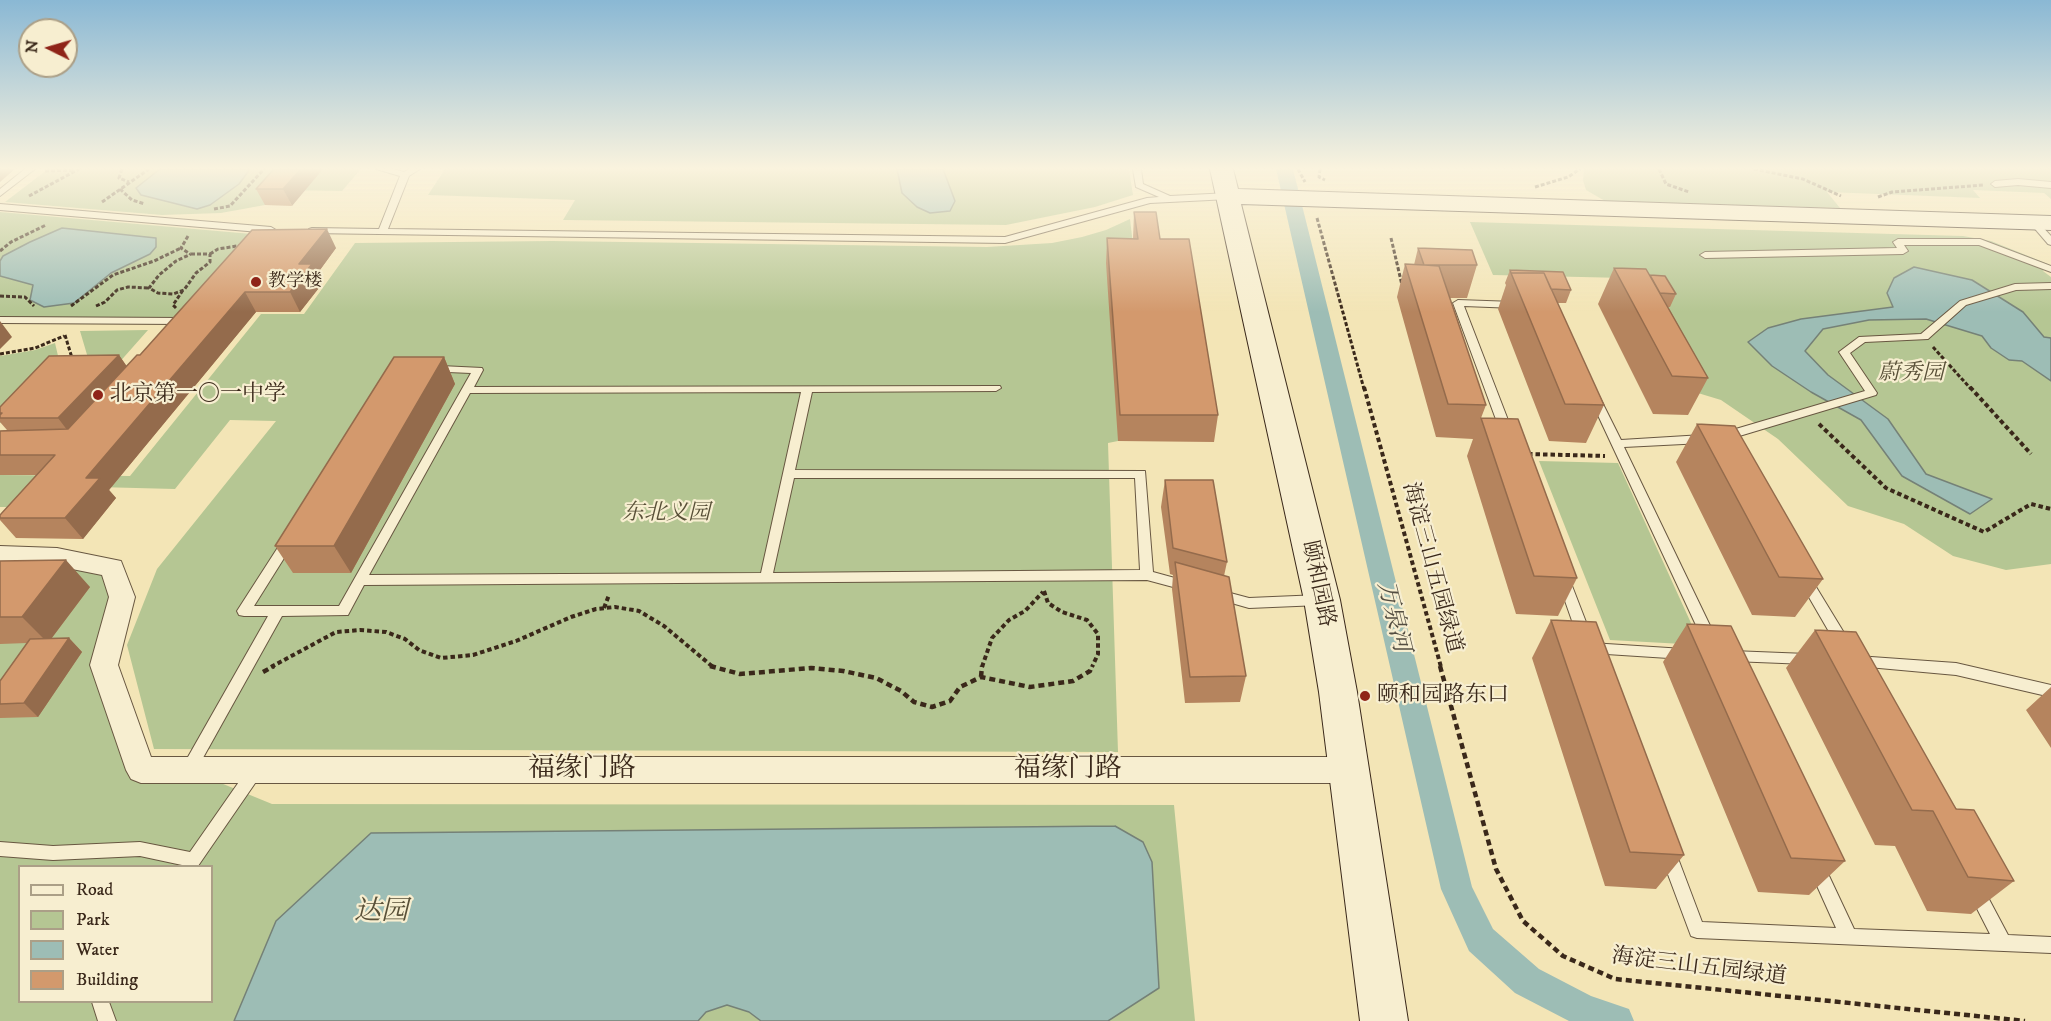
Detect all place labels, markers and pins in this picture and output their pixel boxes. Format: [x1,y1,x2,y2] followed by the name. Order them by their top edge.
[268,271,322,293] place label: 教学楼
[249,275,263,289] marker: 教学楼
[110,382,286,408] place label: 北京第一〇一中学
[91,388,105,402] marker: 北京第一〇一中学
[1377,683,1509,709] place label: 颐和园路东口
[1358,689,1372,703] marker: 颐和园路东口

